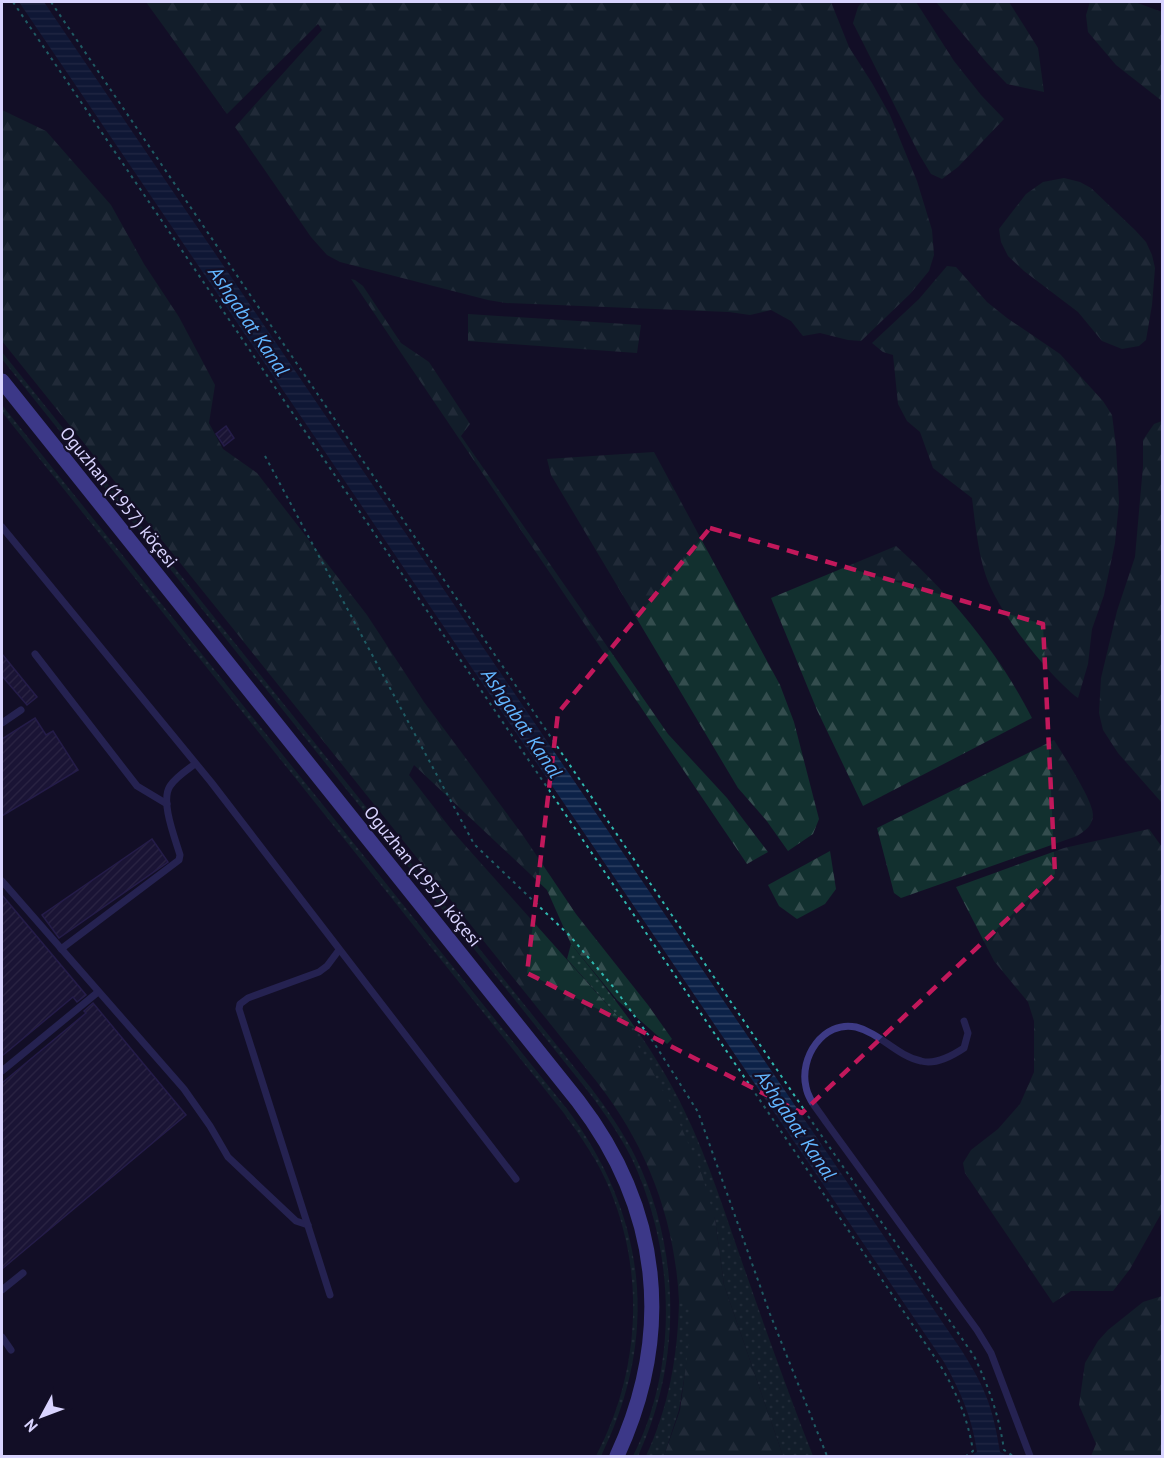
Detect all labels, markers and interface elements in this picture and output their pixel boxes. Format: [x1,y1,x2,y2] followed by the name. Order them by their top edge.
[202,260,296,382] water label: Ashgabat Kanal
[55,422,183,572] street label: Oguzhan (1957) köçesi
[475,662,569,784] water label: Ashgabat Kanal
[359,801,487,951] street label: Oguzhan (1957) köçesi
[749,1064,843,1186] water label: Ashgabat Kanal
[12,1386,72,1446] north arrow
[20,1415,42,1436] text: N

